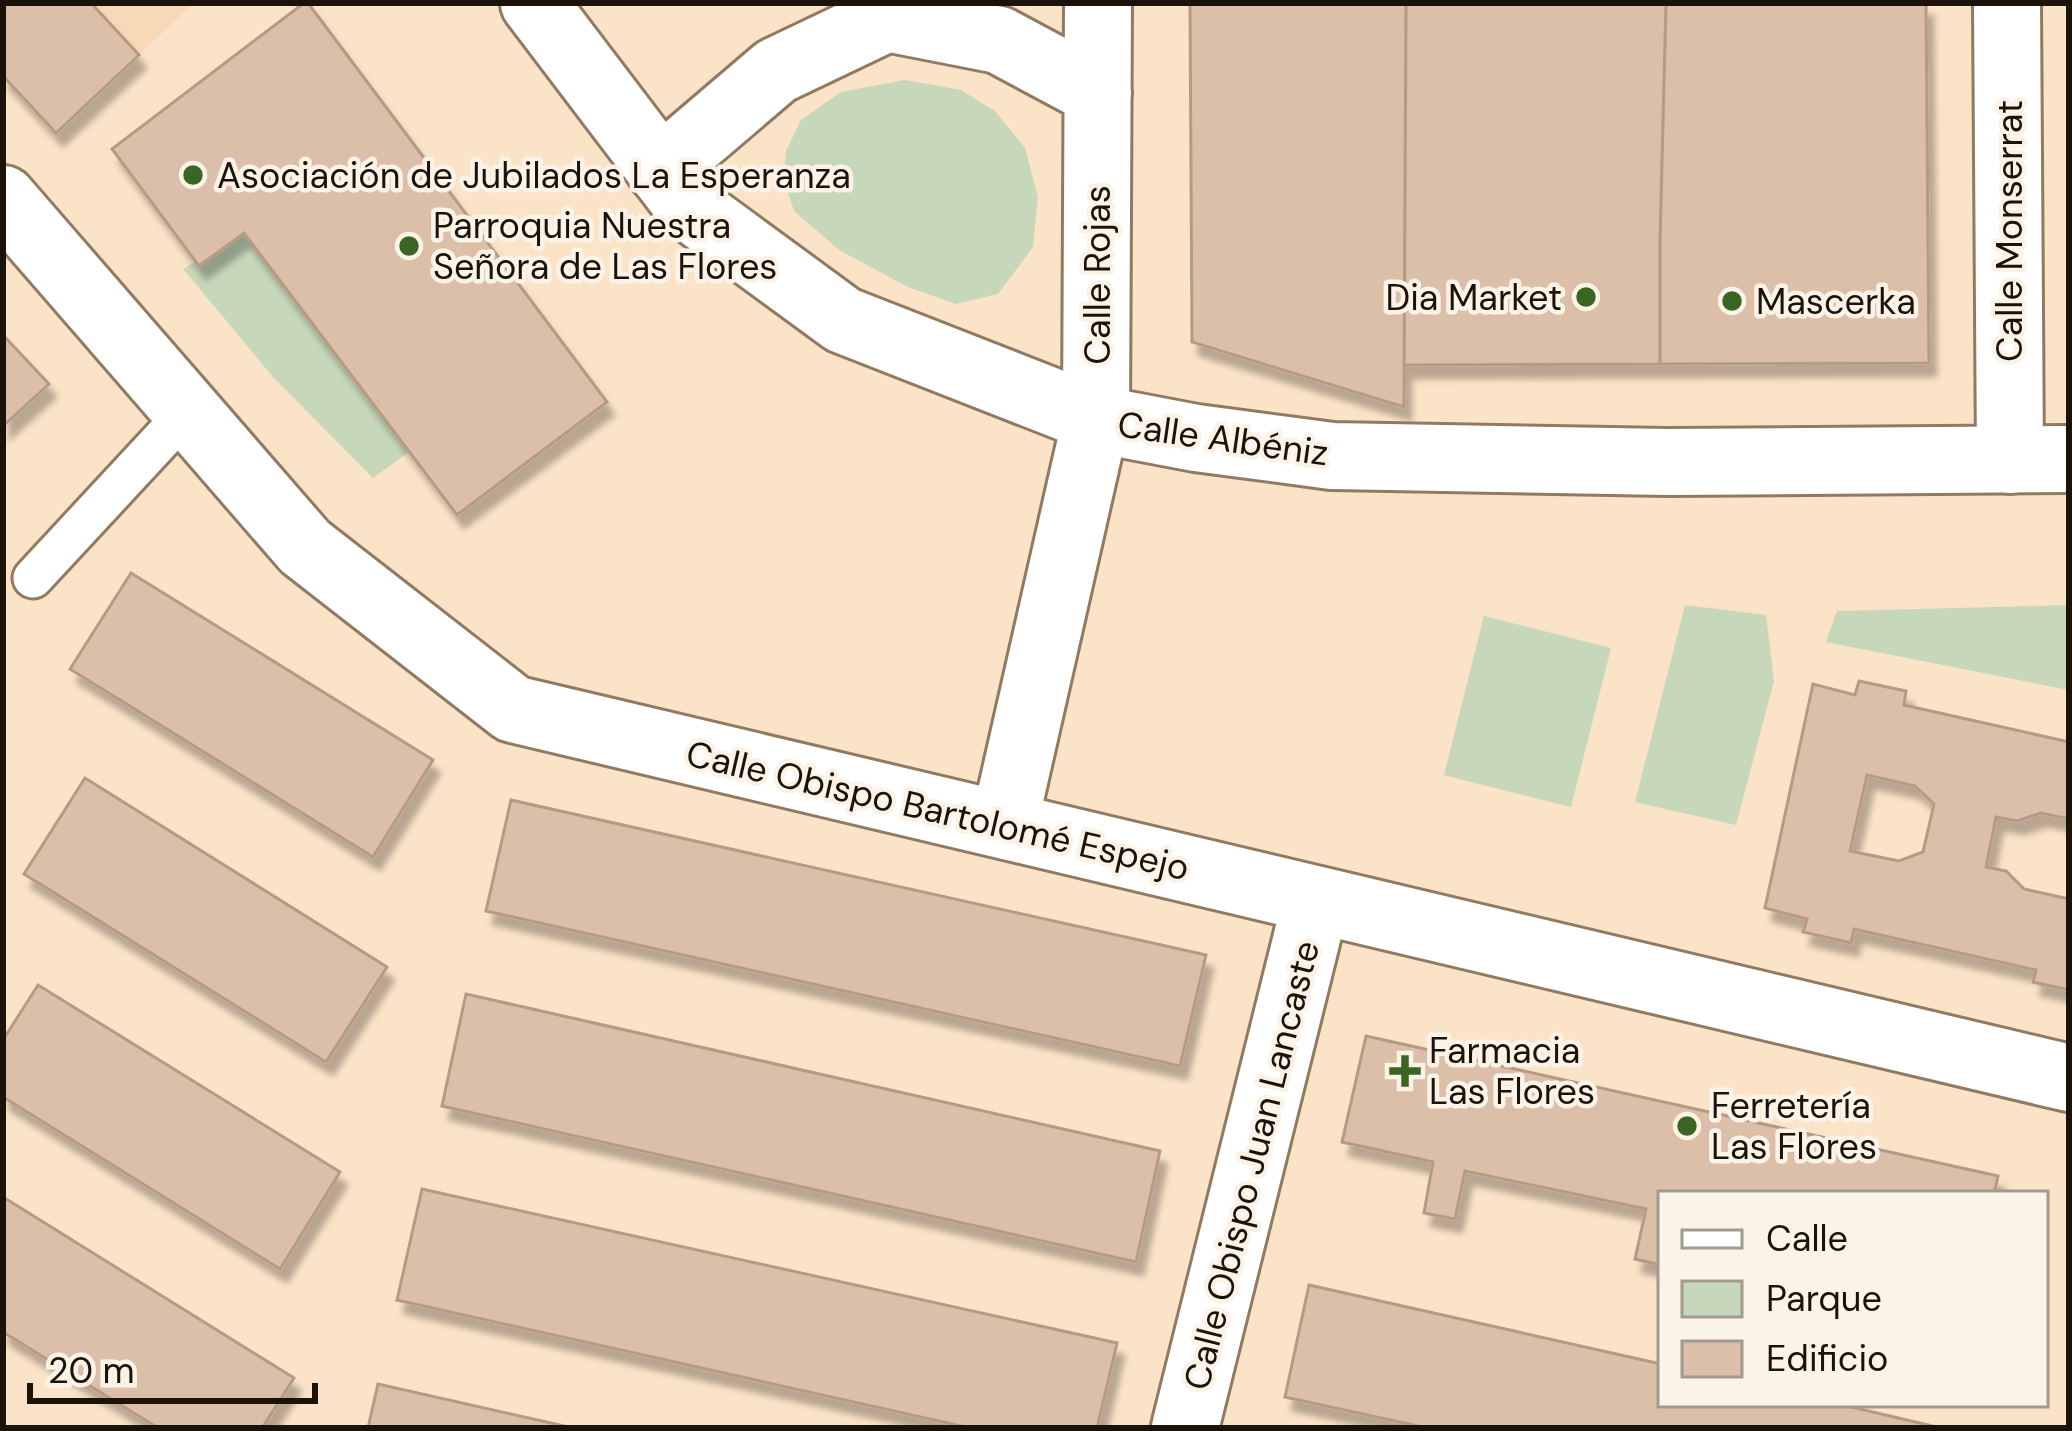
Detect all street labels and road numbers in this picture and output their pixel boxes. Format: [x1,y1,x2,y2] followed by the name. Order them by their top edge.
[1986,100,2033,362] street label: Calle Monserrat
[1074,185,1121,365] street label: Calle Rojas
[1115,400,1331,477] street label: Calle Albéniz
[682,730,1194,891] street label: Calle Obispo Bartolomé Espejo
[1173,936,1330,1395] street label: Calle Obispo Juan Lancaste

